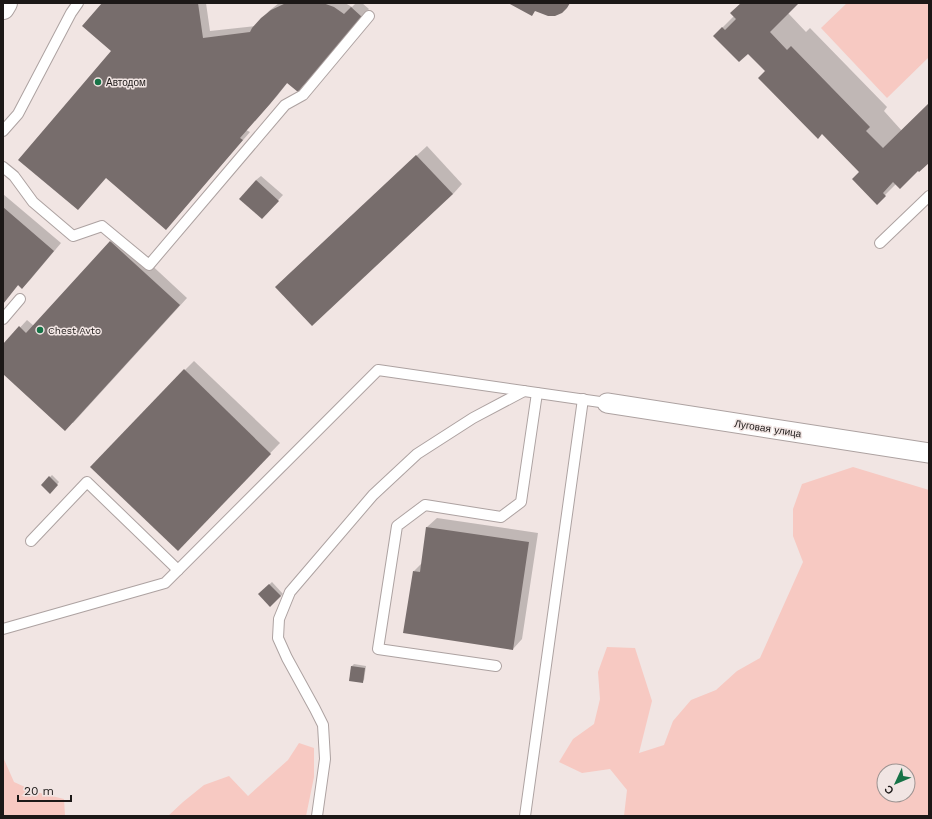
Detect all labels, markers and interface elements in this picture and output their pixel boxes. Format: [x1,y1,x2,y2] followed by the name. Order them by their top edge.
[93,77,103,87] marker: Автодом
[106,77,146,88] place label: Автодом
[35,325,45,335] marker: Chest Avto
[48,325,101,336] place label: Chest Avto
[734,418,803,439] street label: Луговая улица
[876,763,916,803] north arrow
[18,777,71,803] scale bar
[882,782,897,797] text: С
[24,784,54,798] text: 20 m

